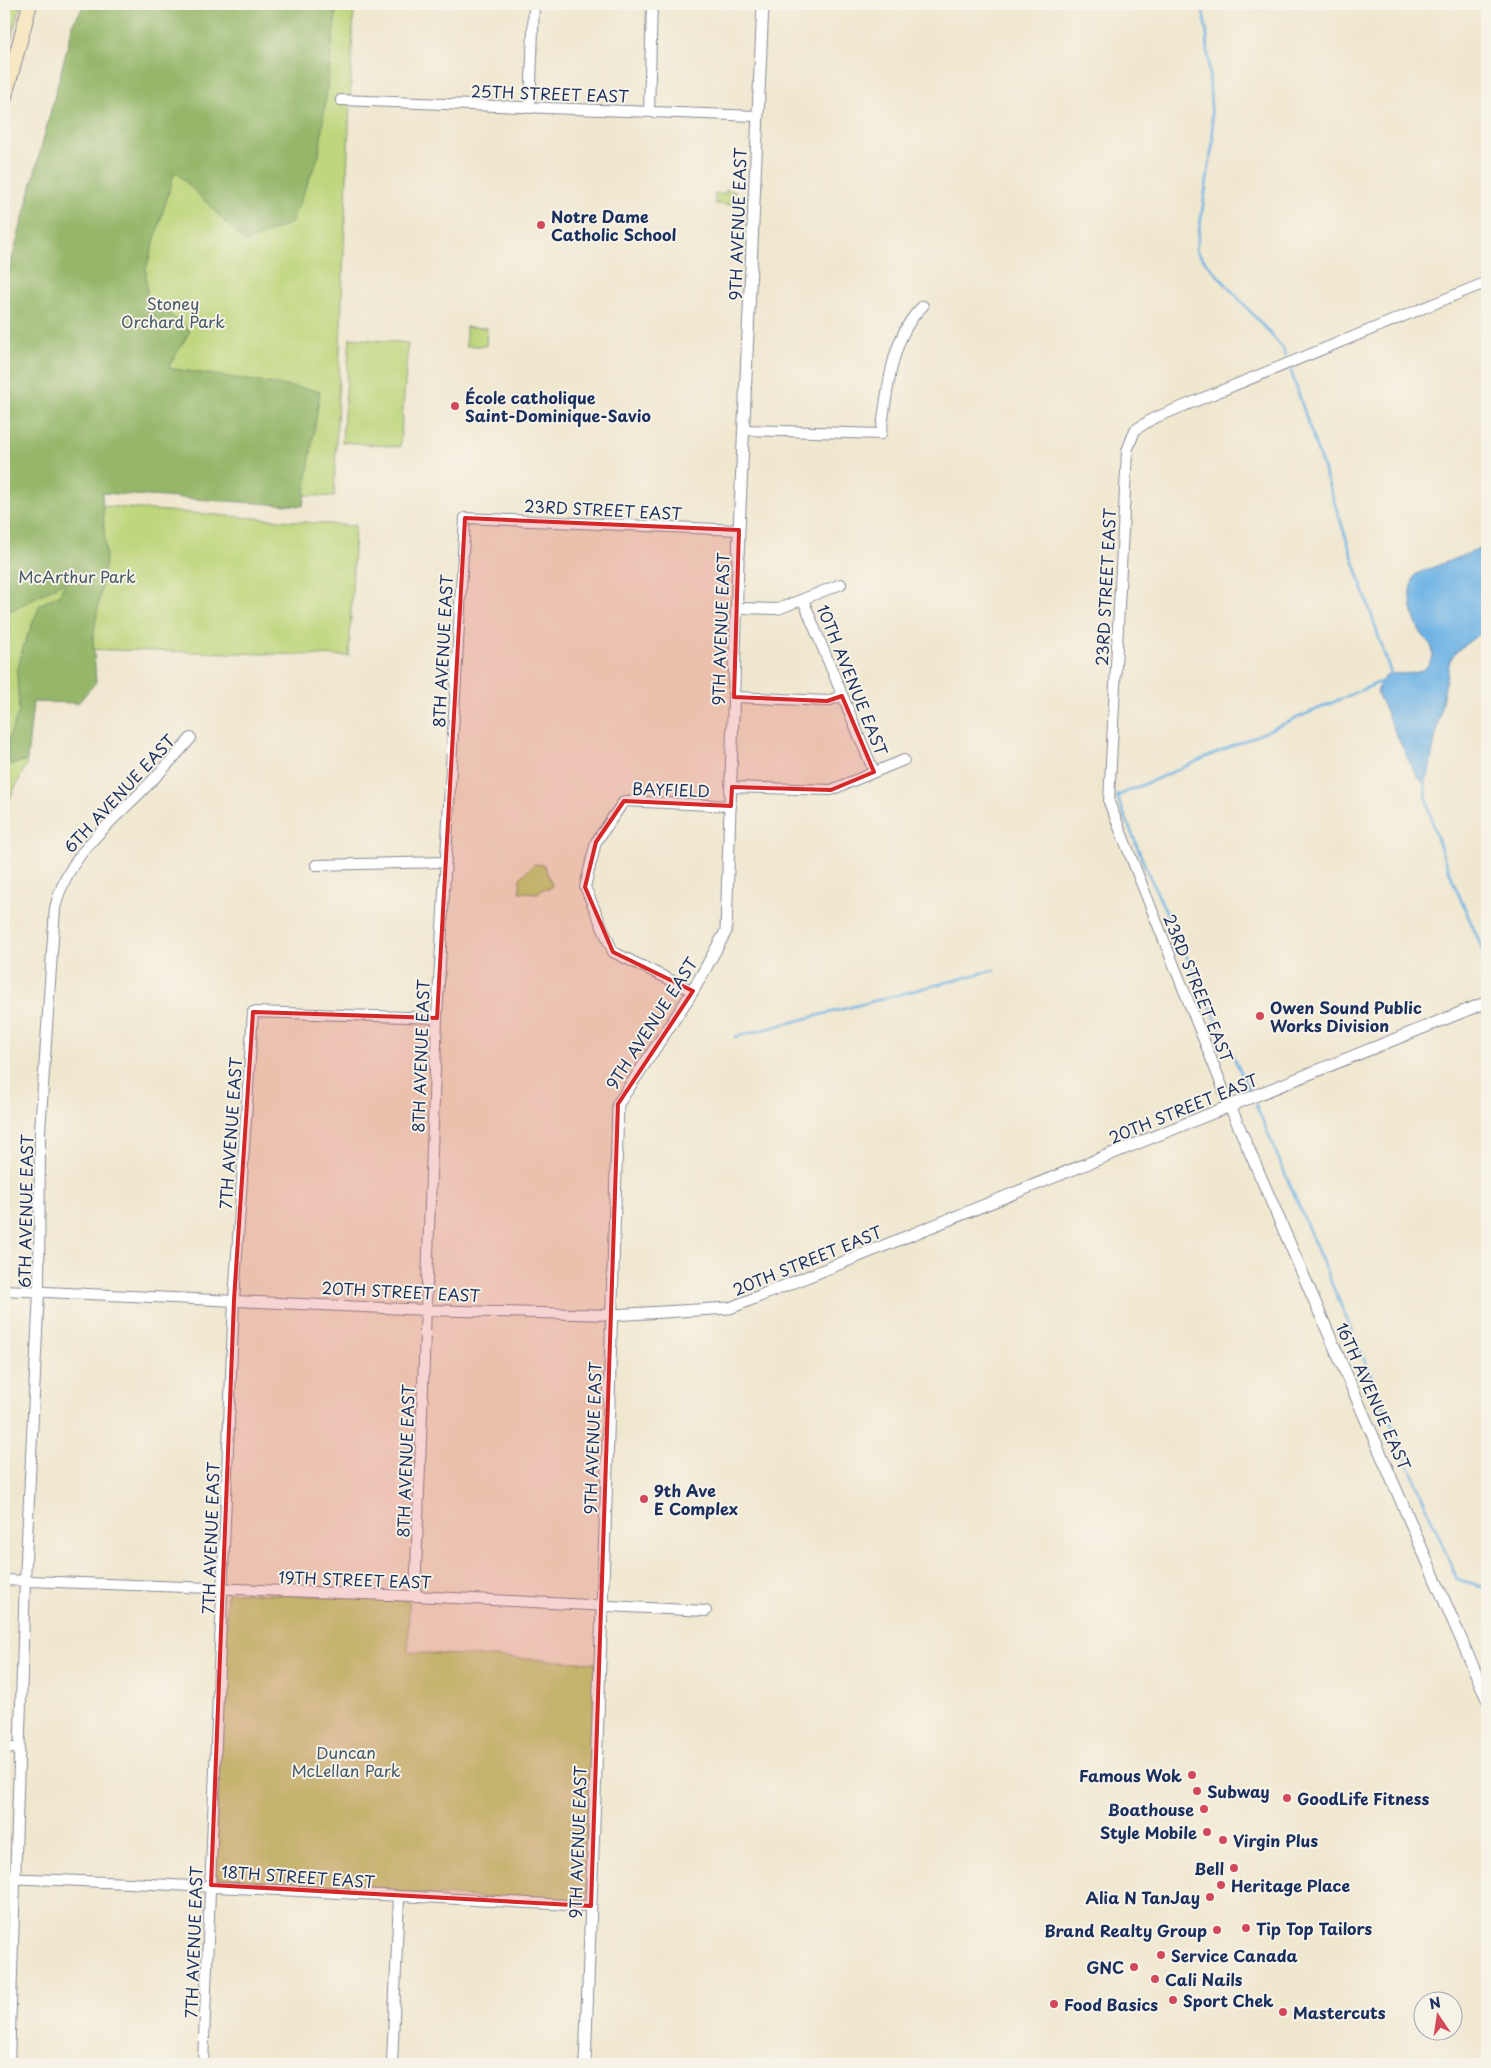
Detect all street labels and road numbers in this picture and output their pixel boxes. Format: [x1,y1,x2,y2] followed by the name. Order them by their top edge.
[471,78,629,108] street label: 25TH STREET EAST
[722,147,752,301] street label: 9TH AVENUE EAST
[523,493,683,525] street label: 23RD STREET EAST
[1089,507,1121,667] street label: 23RD STREET EAST
[705,552,735,706] street label: 9TH AVENUE EAST
[426,574,458,728] street label: 8TH AVENUE EAST
[812,601,894,759] street label: 10TH AVENUE EAST
[58,729,180,857] street label: 6TH AVENUE EAST
[632,776,710,802] street label: BAYFIELD
[1158,910,1240,1066] street label: 23RD STREET EAST
[599,952,703,1094] street label: 9TH AVENUE EAST
[405,979,435,1133] street label: 8TH AVENUE EAST
[213,1056,247,1210] street label: 7TH AVENUE EAST
[1105,1067,1261,1149] street label: 20TH STREET EAST
[12,1134,38,1288] street label: 6TH AVENUE EAST
[729,1219,885,1301] street label: 20TH STREET EAST
[321,1275,481,1307] street label: 20TH STREET EAST
[1331,1318,1417,1474] street label: 16TH AVENUE EAST
[577,1361,607,1515] street label: 9TH AVENUE EAST
[390,1384,420,1538] street label: 8TH AVENUE EAST
[195,1461,225,1615] street label: 7TH AVENUE EAST
[278,1564,432,1594] street label: 19TH STREET EAST
[562,1765,592,1919] street label: 9TH AVENUE EAST
[220,1859,376,1893] street label: 18TH STREET EAST
[178,1865,208,2019] street label: 7TH AVENUE EAST

